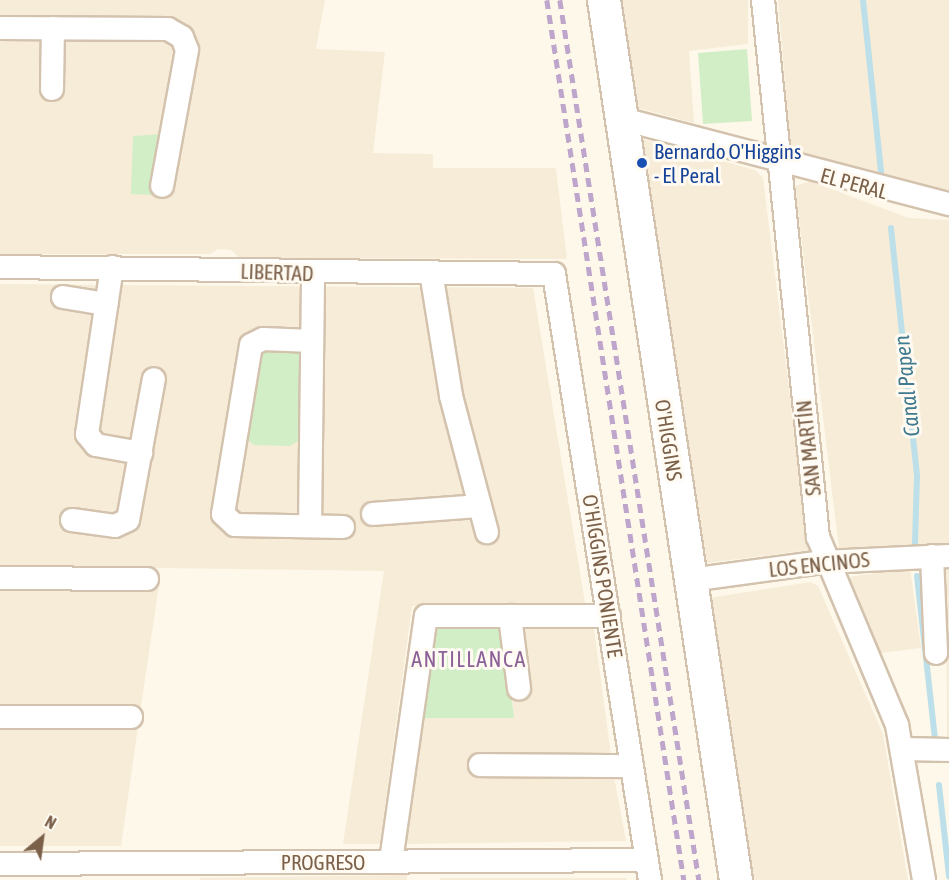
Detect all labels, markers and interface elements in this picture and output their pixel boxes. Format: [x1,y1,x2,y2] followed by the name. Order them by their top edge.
[654,138,801,188] place label: Bernardo O'Higgins - El Peral
[635,156,649,170] marker: Bernardo O'Higgins - El Peral
[818,162,890,204] street label: EL PERAL
[240,258,314,286] street label: LIBERTAD
[889,334,925,438] water label: Canal Papen
[650,397,688,483] street label: O'HIGGINS
[790,399,826,497] street label: SAN MARTÍN
[578,493,628,659] street label: O'HIGGINS PONIENTE
[767,546,871,582] street label: LOS ENCINOS
[411,647,527,673] district label: ANTILLANCA
[12,808,72,868] north arrow
[42,812,59,832] text: N
[281,849,365,875] street label: PROGRESO

